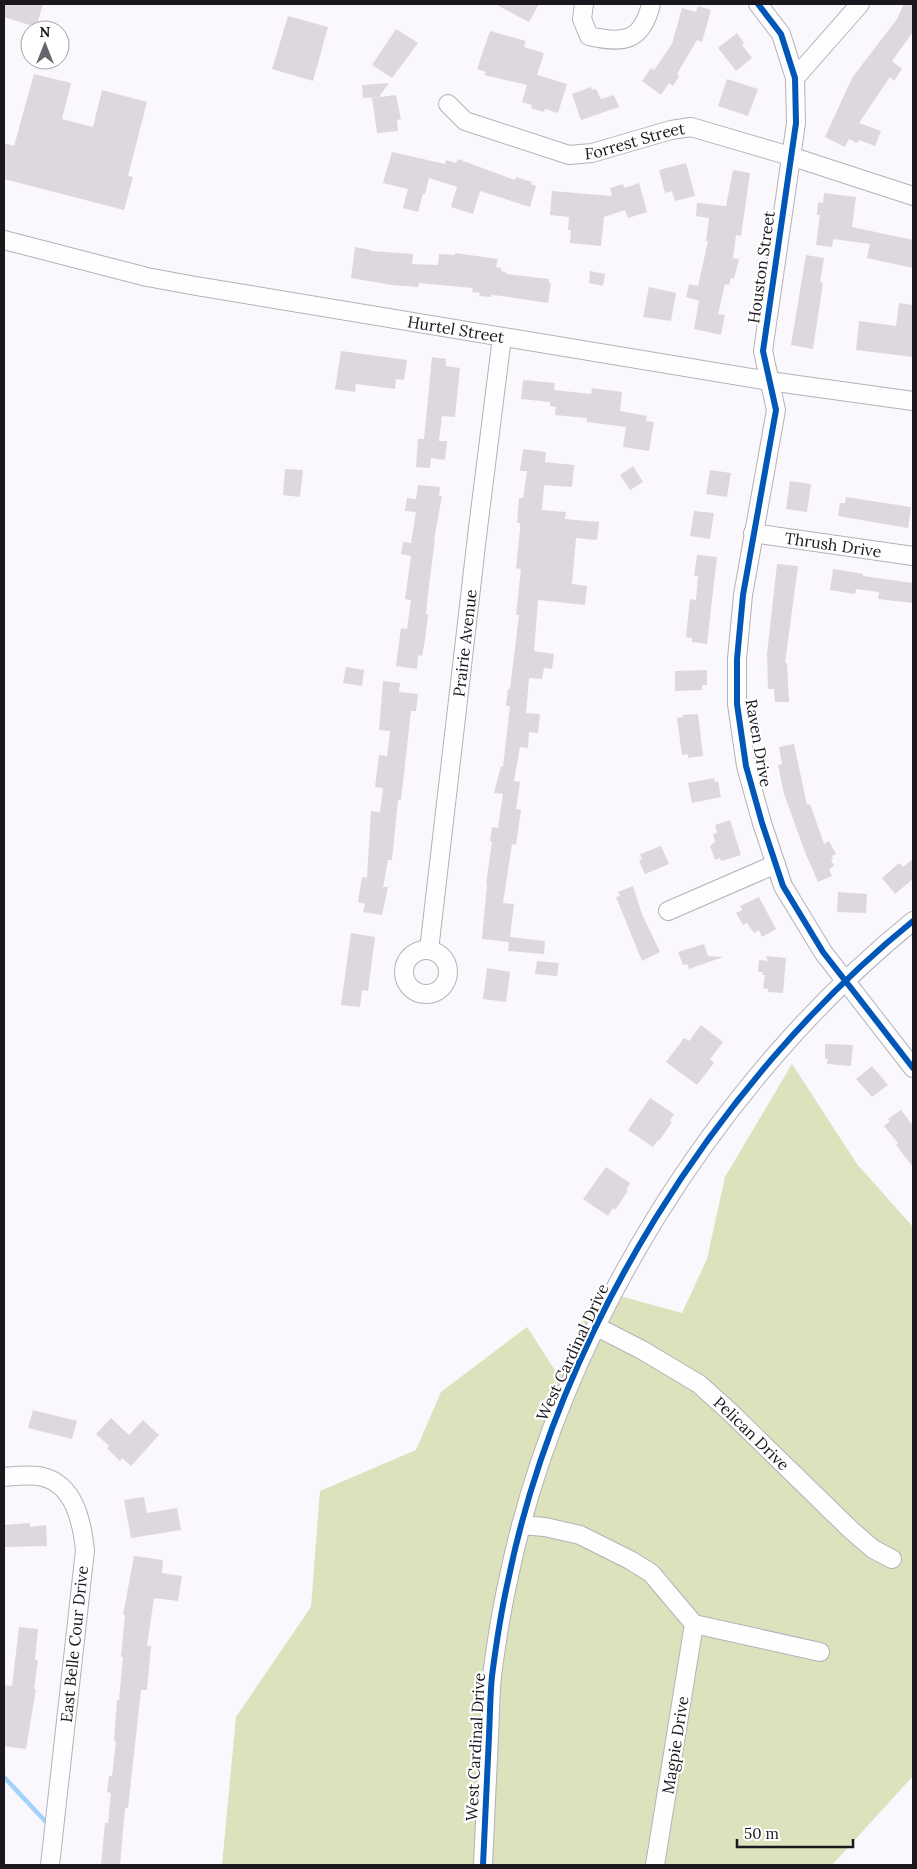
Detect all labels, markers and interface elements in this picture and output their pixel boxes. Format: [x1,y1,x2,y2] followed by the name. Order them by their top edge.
[20,20,70,70] north arrow
[40,23,51,41] text: N
[584,118,687,164] street label: Forrest Street
[743,209,779,324] street label: Houston Street
[406,311,507,347] street label: Hurtel Street
[783,528,883,561] street label: Thrush Drive
[448,588,481,698] street label: Prairie Avenue
[741,698,777,789] street label: Raven Drive
[532,1280,613,1424] street label: West Cardinal Drive
[709,1392,794,1475] street label: Pelican Drive
[56,1564,92,1723] street label: East Belle Cour Drive
[461,1672,489,1822] street label: West Cardinal Drive
[657,1694,693,1795] street label: Magpie Drive
[737,1816,853,1848] scale bar
[744,1824,779,1843] text: 50 m

